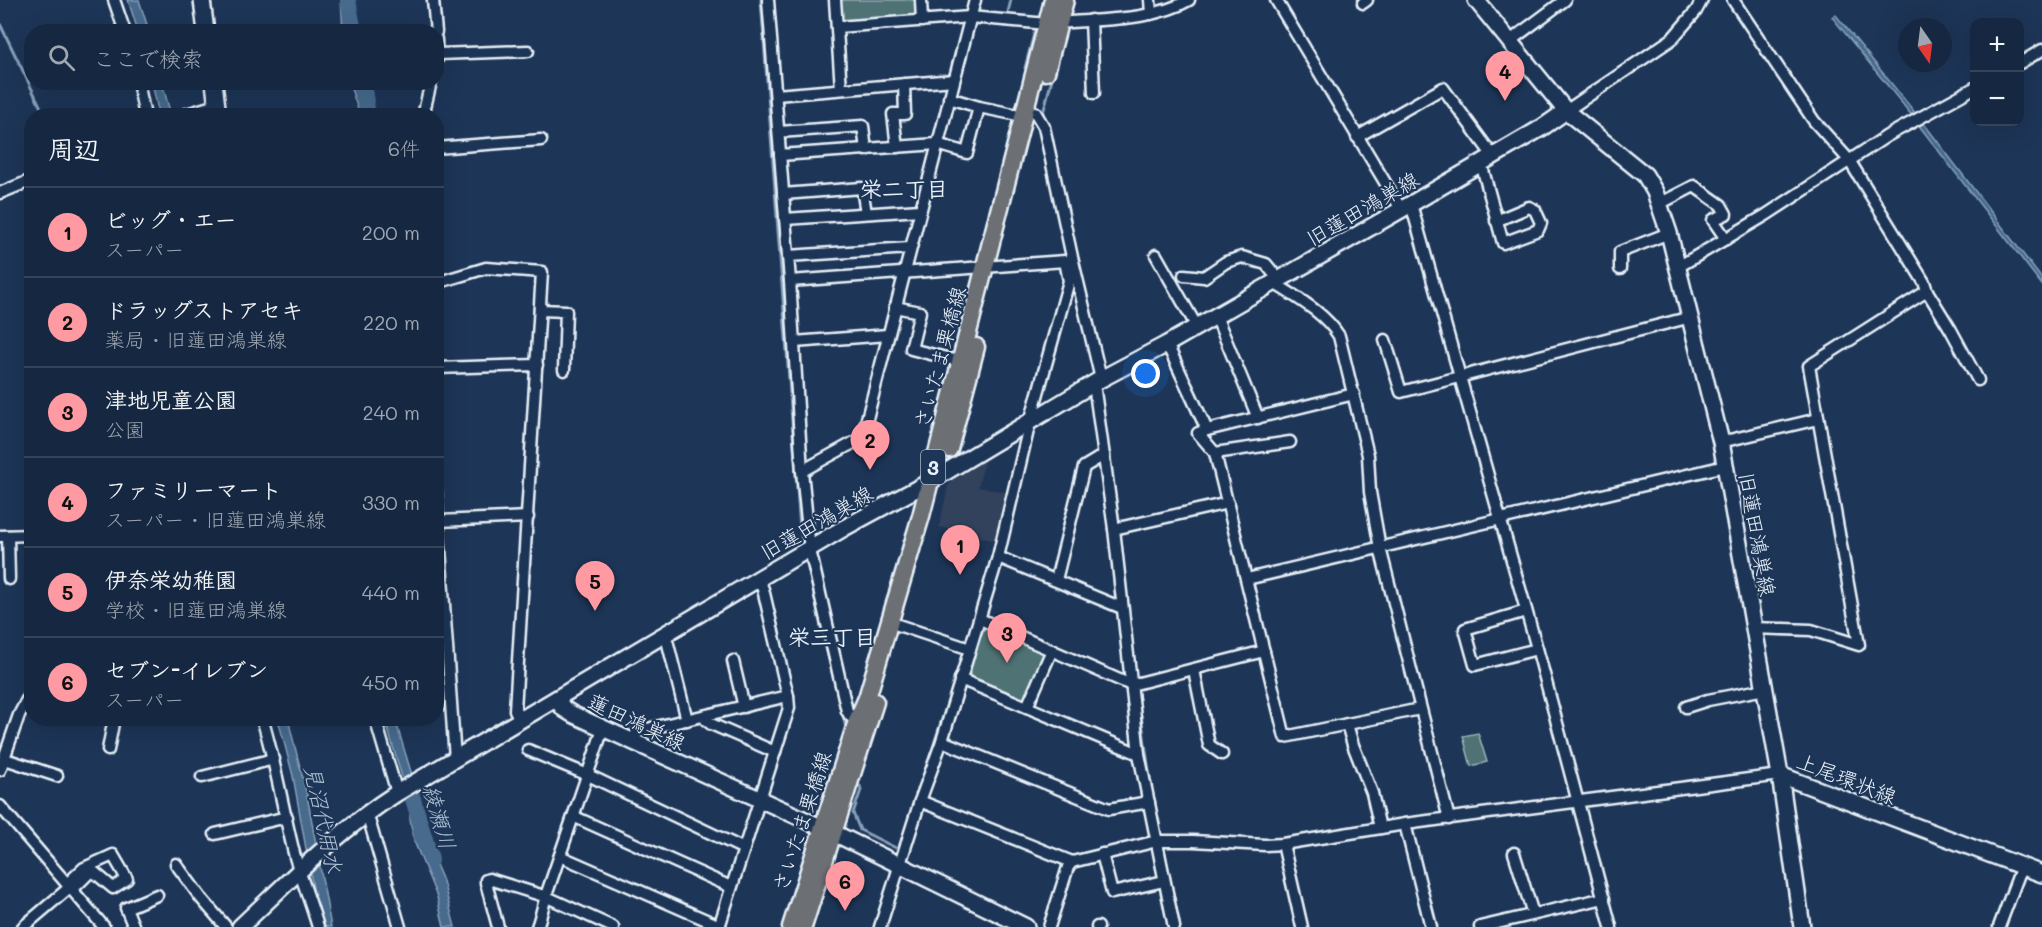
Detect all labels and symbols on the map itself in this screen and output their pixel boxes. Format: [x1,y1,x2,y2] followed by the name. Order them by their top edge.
[1898,18,1952,72] north arrow
[1486,51,1524,101] pin: 4
[1301,165,1423,251] street label: 旧蓮田鴻巣線
[860,174,948,203] district label: 栄二丁目
[907,283,971,431] street label: さいたま栗橋線
[1131,359,1160,388] your location
[850,420,890,470] pin: 2
[921,450,945,484] road number: 3
[1734,470,1782,598] street label: 旧蓮田鴻巣線
[755,479,877,565] street label: 旧蓮田鴻巣線
[940,526,980,575] pin: 1
[576,562,614,611] pin: 5
[988,614,1026,663] pin: 3
[788,622,876,651] district label: 栄三丁目
[584,687,690,755] street label: 蓮田鴻巣線
[766,747,836,895] street label: さいたま栗橋線
[1793,747,1901,809] street label: 上尾環状線
[298,762,350,876] water label: 見沼代用水
[417,781,463,853] water label: 綾瀬川
[826,862,864,911] pin: 6

